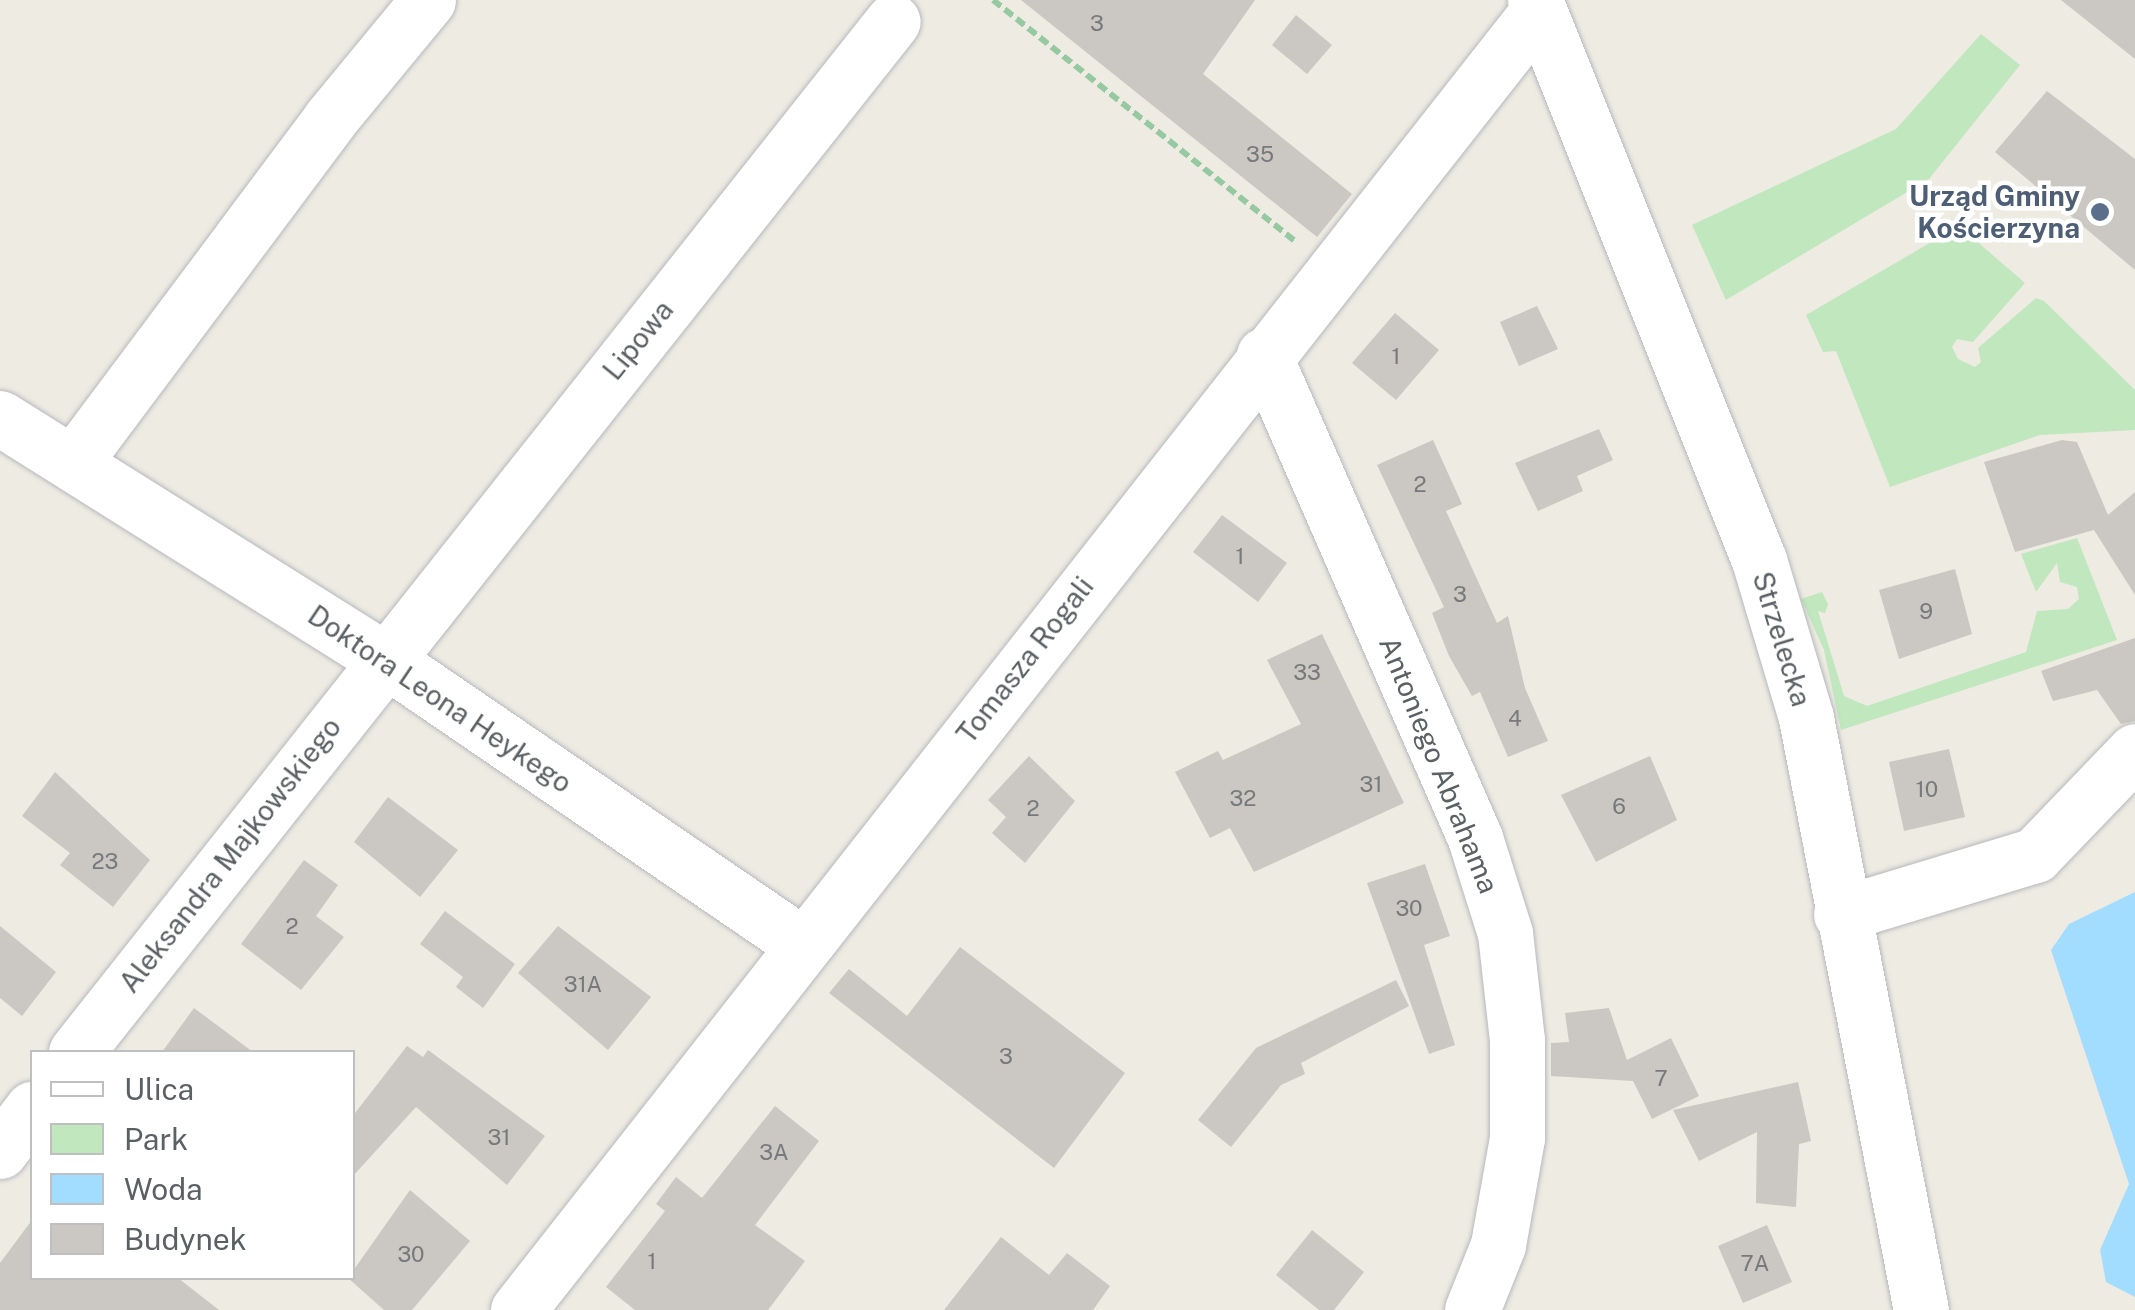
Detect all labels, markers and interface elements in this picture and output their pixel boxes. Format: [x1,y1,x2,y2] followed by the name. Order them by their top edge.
[1090,11,1104,37] house number: 3
[1246,142,1274,168] house number: 35
[1909,179,2080,245] place label: Urząd Gminy Kościerzyna
[2089,201,2111,223] marker: Urząd Gminy Kościerzyna
[596,293,680,387] street label: Lipowa
[1392,344,1400,370] house number: 1
[1413,472,1427,498] house number: 2
[1236,544,1244,570] house number: 1
[1746,568,1818,710] street label: Strzelecka
[950,570,1100,750] street label: Tomasza Rogali
[1453,582,1467,608] house number: 3
[302,598,578,800] street label: Doktora Leona Heykego
[1919,599,1933,625] house number: 9
[1372,632,1506,898] street label: Antoniego Abrahama
[1293,660,1321,686] house number: 33
[1508,706,1522,732] house number: 4
[112,711,348,999] street label: Aleksandra Majkowskiego
[1360,772,1382,798] house number: 31
[1916,777,1938,803] house number: 10
[1230,786,1256,812] house number: 32
[1612,794,1626,820] house number: 6
[1026,796,1040,822] house number: 2
[92,849,118,875] house number: 23
[1395,896,1423,922] house number: 30
[285,914,299,940] house number: 2
[564,972,602,998] house number: 31A
[999,1044,1013,1070] house number: 3
[30,1050,355,1280] legend
[1654,1066,1668,1092] house number: 7
[124,1071,194,1107] text: Ulica
[124,1121,188,1157] text: Park
[488,1125,510,1151] house number: 31
[759,1140,789,1166] house number: 3A
[124,1171,203,1207] text: Woda
[124,1221,247,1257] text: Budynek
[397,1242,425,1268] house number: 30
[648,1249,656,1275] house number: 1
[1741,1251,1769,1277] house number: 7A

